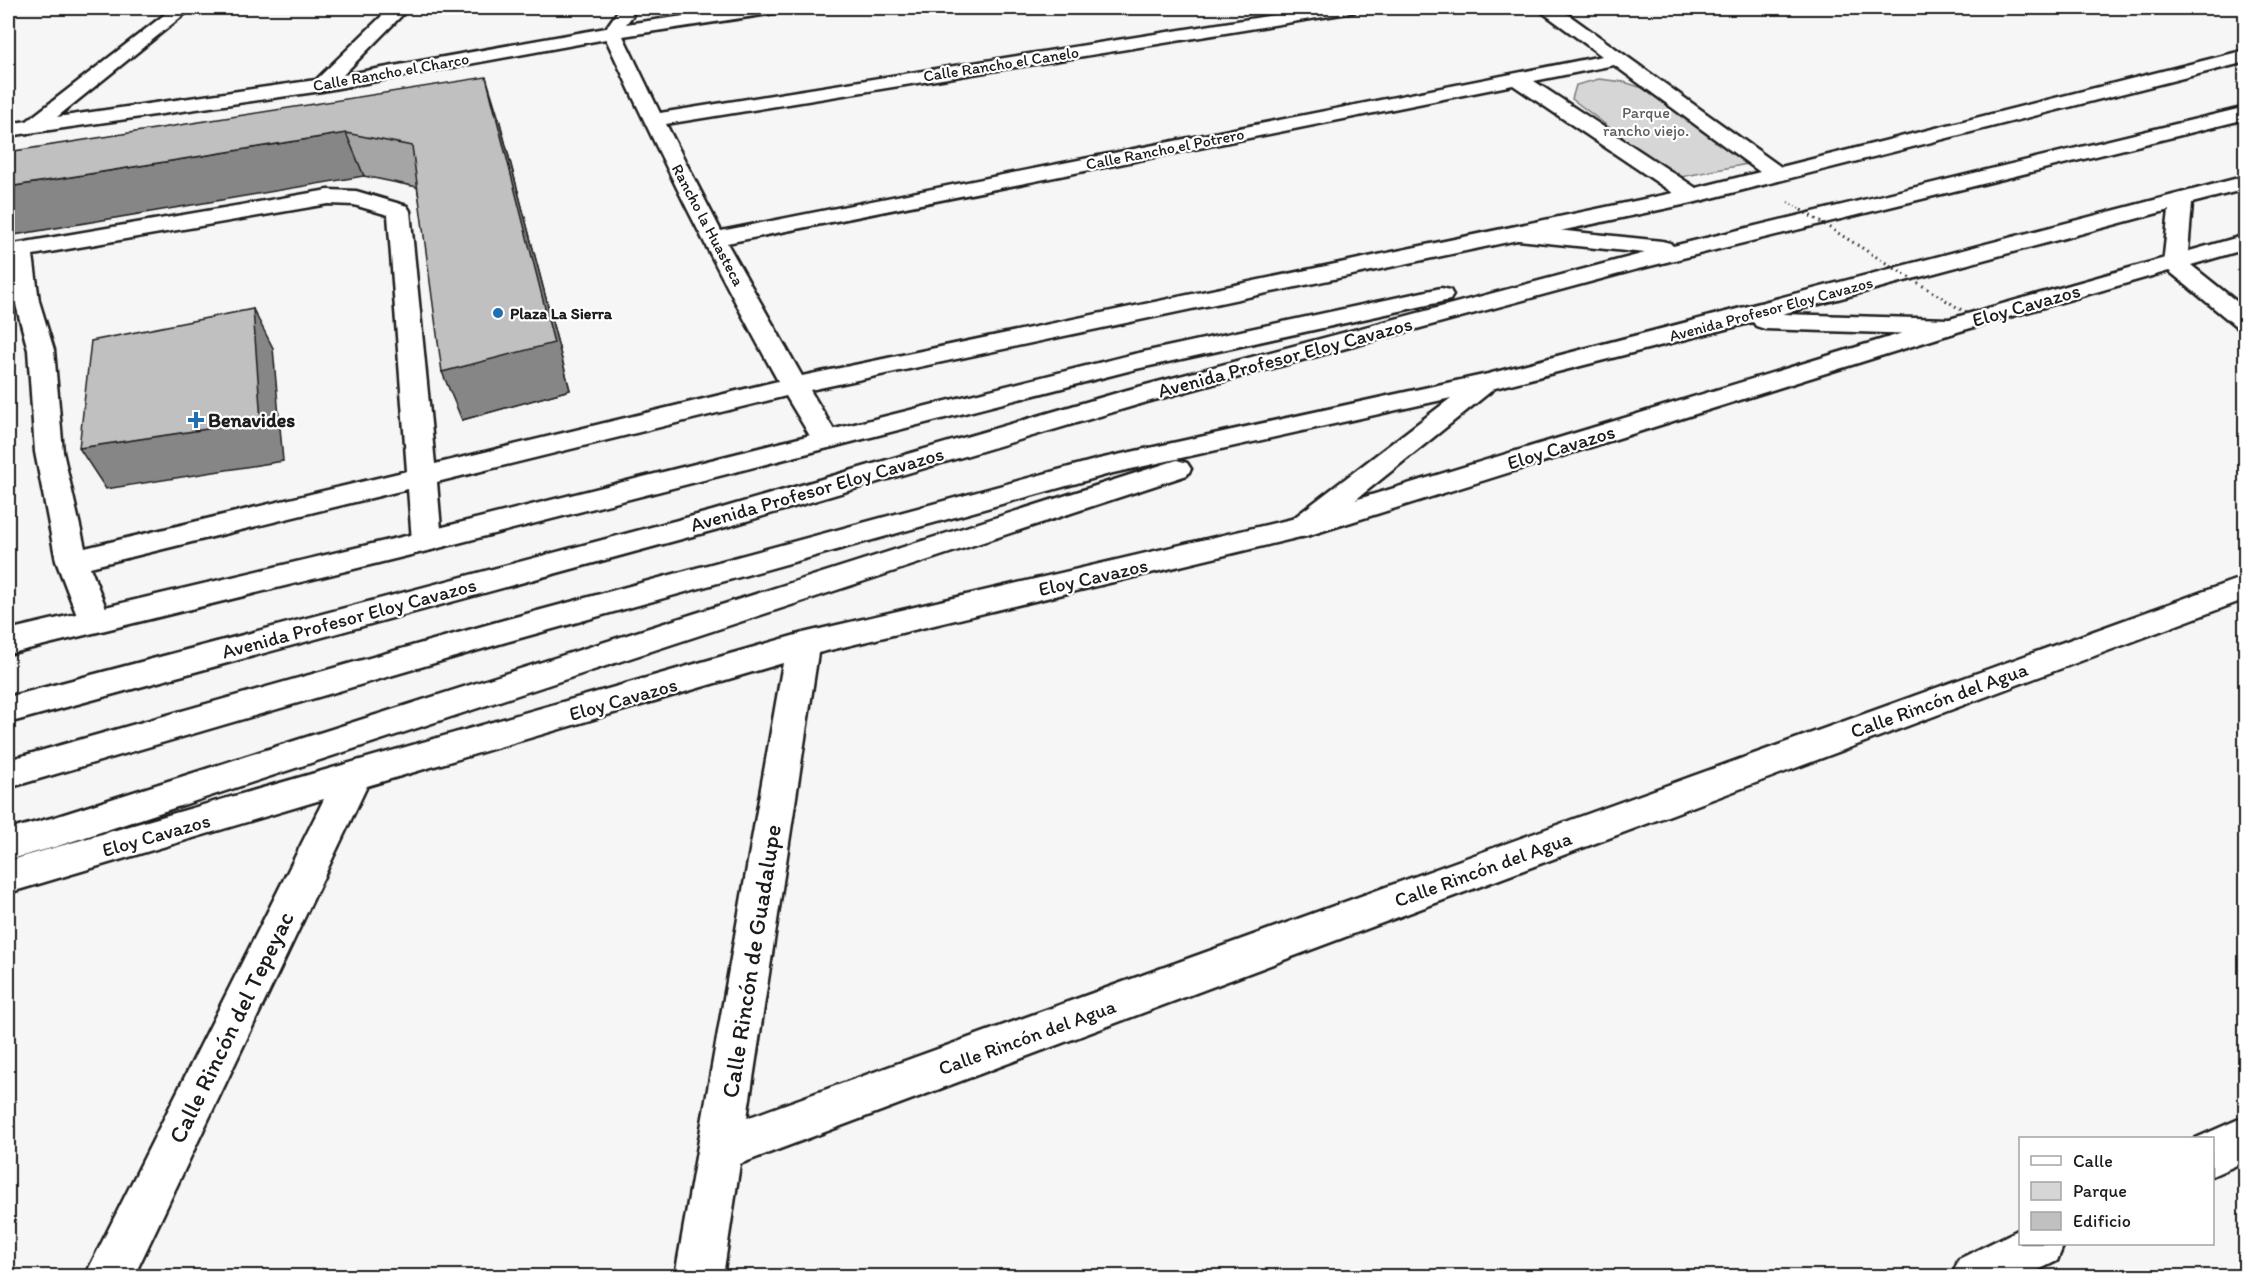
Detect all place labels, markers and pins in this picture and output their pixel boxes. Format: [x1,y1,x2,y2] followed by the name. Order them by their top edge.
[510,304,613,323] place label: Plaza La Sierra
[491,306,505,320] marker: Plaza La Sierra
[208,408,295,432] place label: Benavides
[189,413,203,427] marker: Benavides

